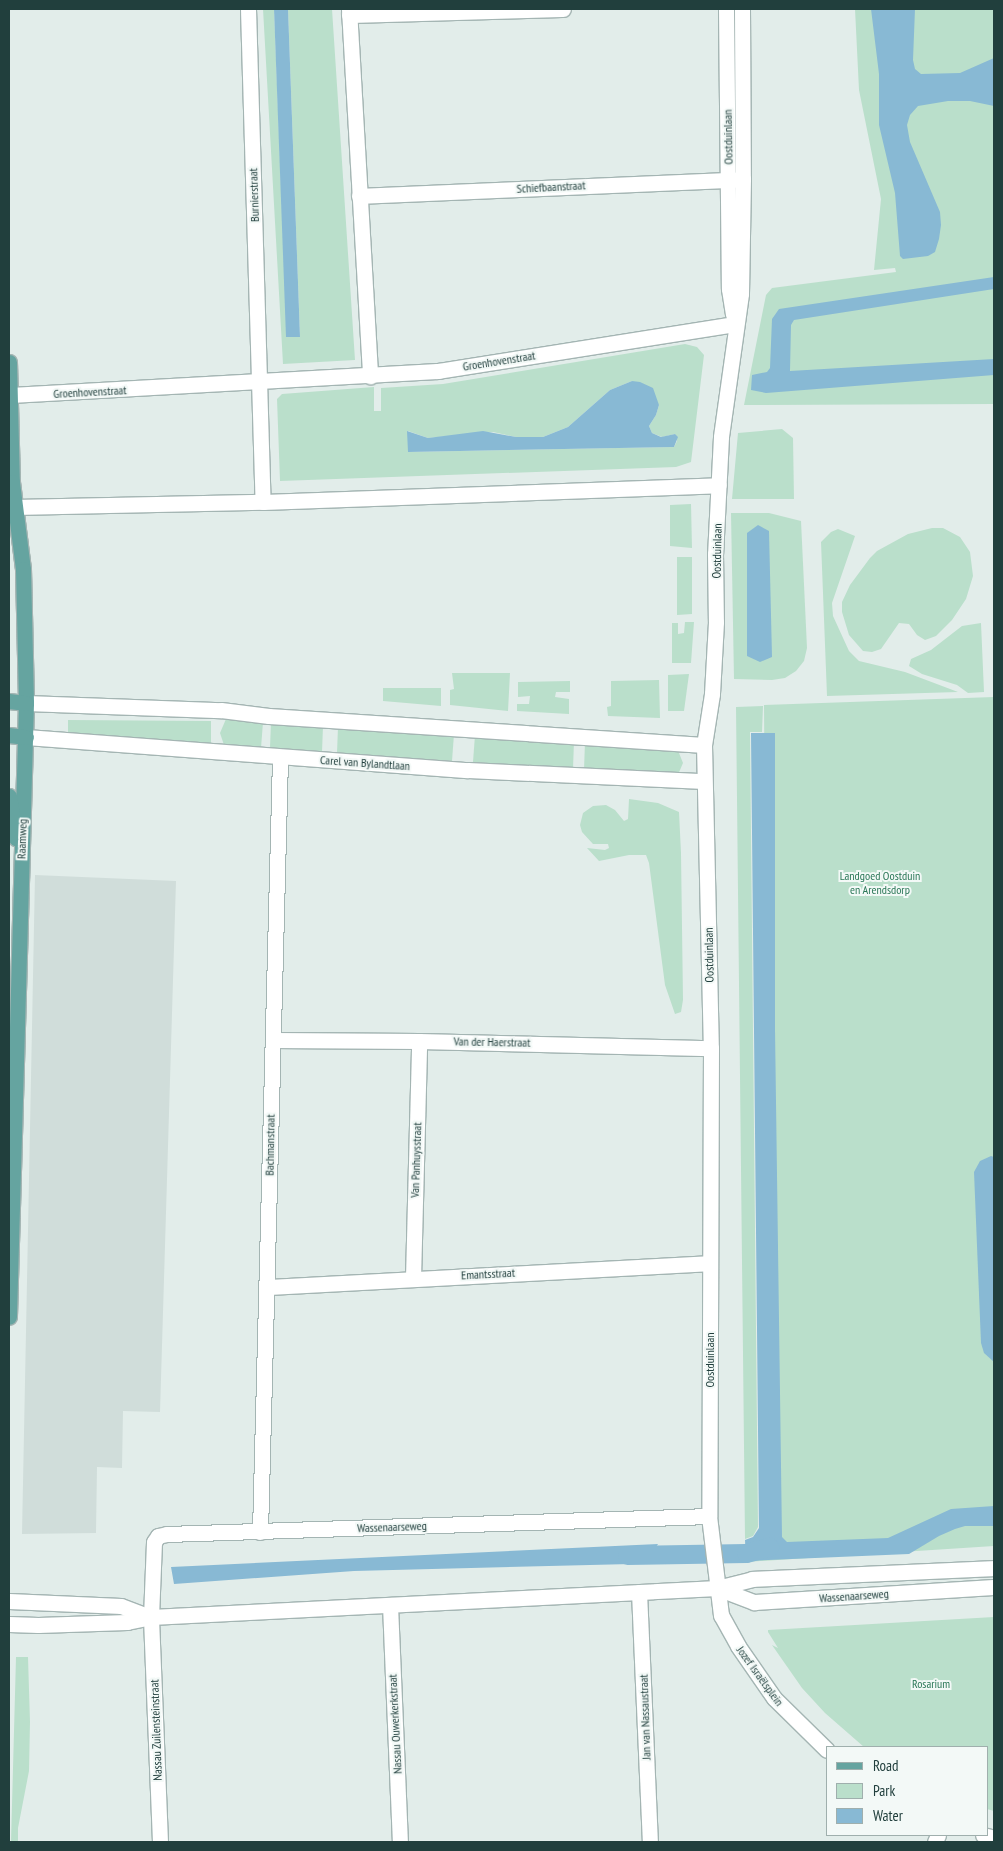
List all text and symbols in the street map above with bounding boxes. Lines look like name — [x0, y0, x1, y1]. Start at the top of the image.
street label: Oostduinlaan — [720, 109, 736, 165]
street label: Burnierstraat — [246, 168, 262, 222]
street label: Schiefbaanstraat — [516, 178, 586, 196]
street label: Groenhovenstraat — [462, 348, 536, 374]
street label: Groenhovenstraat — [53, 383, 127, 401]
street label: Oostduinlaan — [709, 523, 725, 579]
street label: Carel van Bylandtlaan — [320, 753, 410, 773]
street label: Raamweg — [14, 819, 30, 859]
park label: Landgoed Oostduin en Arendsdorp — [840, 869, 920, 897]
street label: Oostduinlaan — [701, 927, 717, 983]
street label: Van der Haerstraat — [454, 1034, 530, 1050]
street label: Bachmanstraat — [262, 1114, 278, 1176]
street label: Van Panhuysstraat — [407, 1122, 425, 1198]
street label: Emantsstraat — [461, 1265, 515, 1283]
street label: Oostduinlaan — [703, 1332, 717, 1388]
street label: Wassenaarseweg — [357, 1519, 427, 1535]
street label: Wassenaarseweg — [819, 1586, 889, 1606]
street label: Jozef Israëlsplein — [734, 1643, 786, 1709]
street label: Nassau Ouwerkerkstraat — [385, 1674, 405, 1774]
street label: Jan van Nassaustraat — [636, 1674, 654, 1760]
park label: Rosarium — [912, 1677, 950, 1691]
street label: Nassau Zuilensteinstraat — [147, 1679, 165, 1781]
legend — [826, 1746, 988, 1836]
text: Road — [873, 1756, 899, 1775]
text: Park — [873, 1781, 895, 1800]
text: Water — [873, 1806, 903, 1825]

